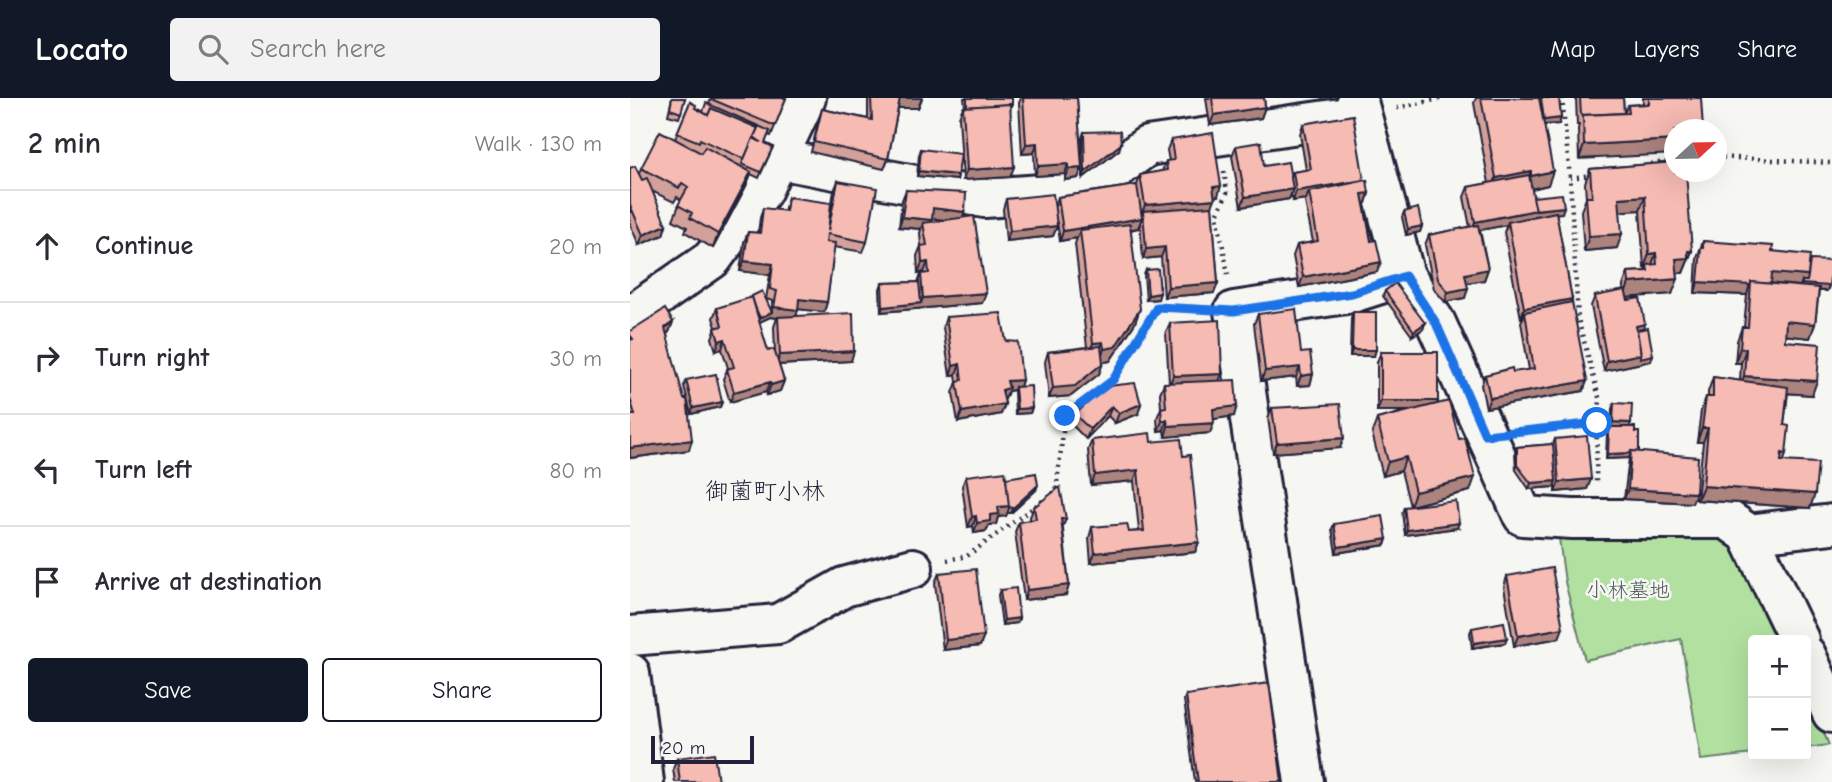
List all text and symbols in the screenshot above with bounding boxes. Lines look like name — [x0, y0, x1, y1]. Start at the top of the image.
search box — [170, 18, 660, 81]
text: Locato — [35, 30, 128, 68]
icon: search — [194, 30, 232, 68]
text: Search here — [250, 34, 386, 64]
text: Map — [1550, 35, 1596, 63]
text: Layers — [1634, 35, 1699, 63]
text: Share — [1737, 35, 1797, 63]
north arrow — [1664, 119, 1727, 182]
text: 2 min — [28, 126, 101, 161]
text: Walk · 130 m — [475, 130, 602, 157]
icon: ahead — [28, 227, 66, 265]
text: Continue — [95, 231, 193, 261]
text: 20 m — [549, 233, 602, 260]
icon: right — [28, 339, 66, 377]
text: Turn right — [95, 343, 209, 373]
text: 30 m — [550, 345, 602, 372]
route end — [1049, 400, 1080, 431]
route start — [1581, 407, 1612, 438]
icon: left — [28, 451, 66, 489]
text: Turn left — [95, 455, 192, 485]
text: 80 m — [549, 457, 602, 484]
district label: 御薗町小林 — [705, 477, 825, 505]
icon: arrive — [28, 563, 66, 601]
text: Arrive at destination — [95, 567, 322, 597]
park label: 小林墓地 — [1586, 578, 1670, 602]
map controls — [1748, 635, 1811, 761]
button: + — [1748, 635, 1811, 698]
button: Save — [28, 658, 308, 722]
button: Share — [322, 658, 602, 722]
button: − — [1748, 698, 1811, 761]
scale bar — [651, 733, 754, 765]
text: 20 m — [662, 737, 706, 759]

